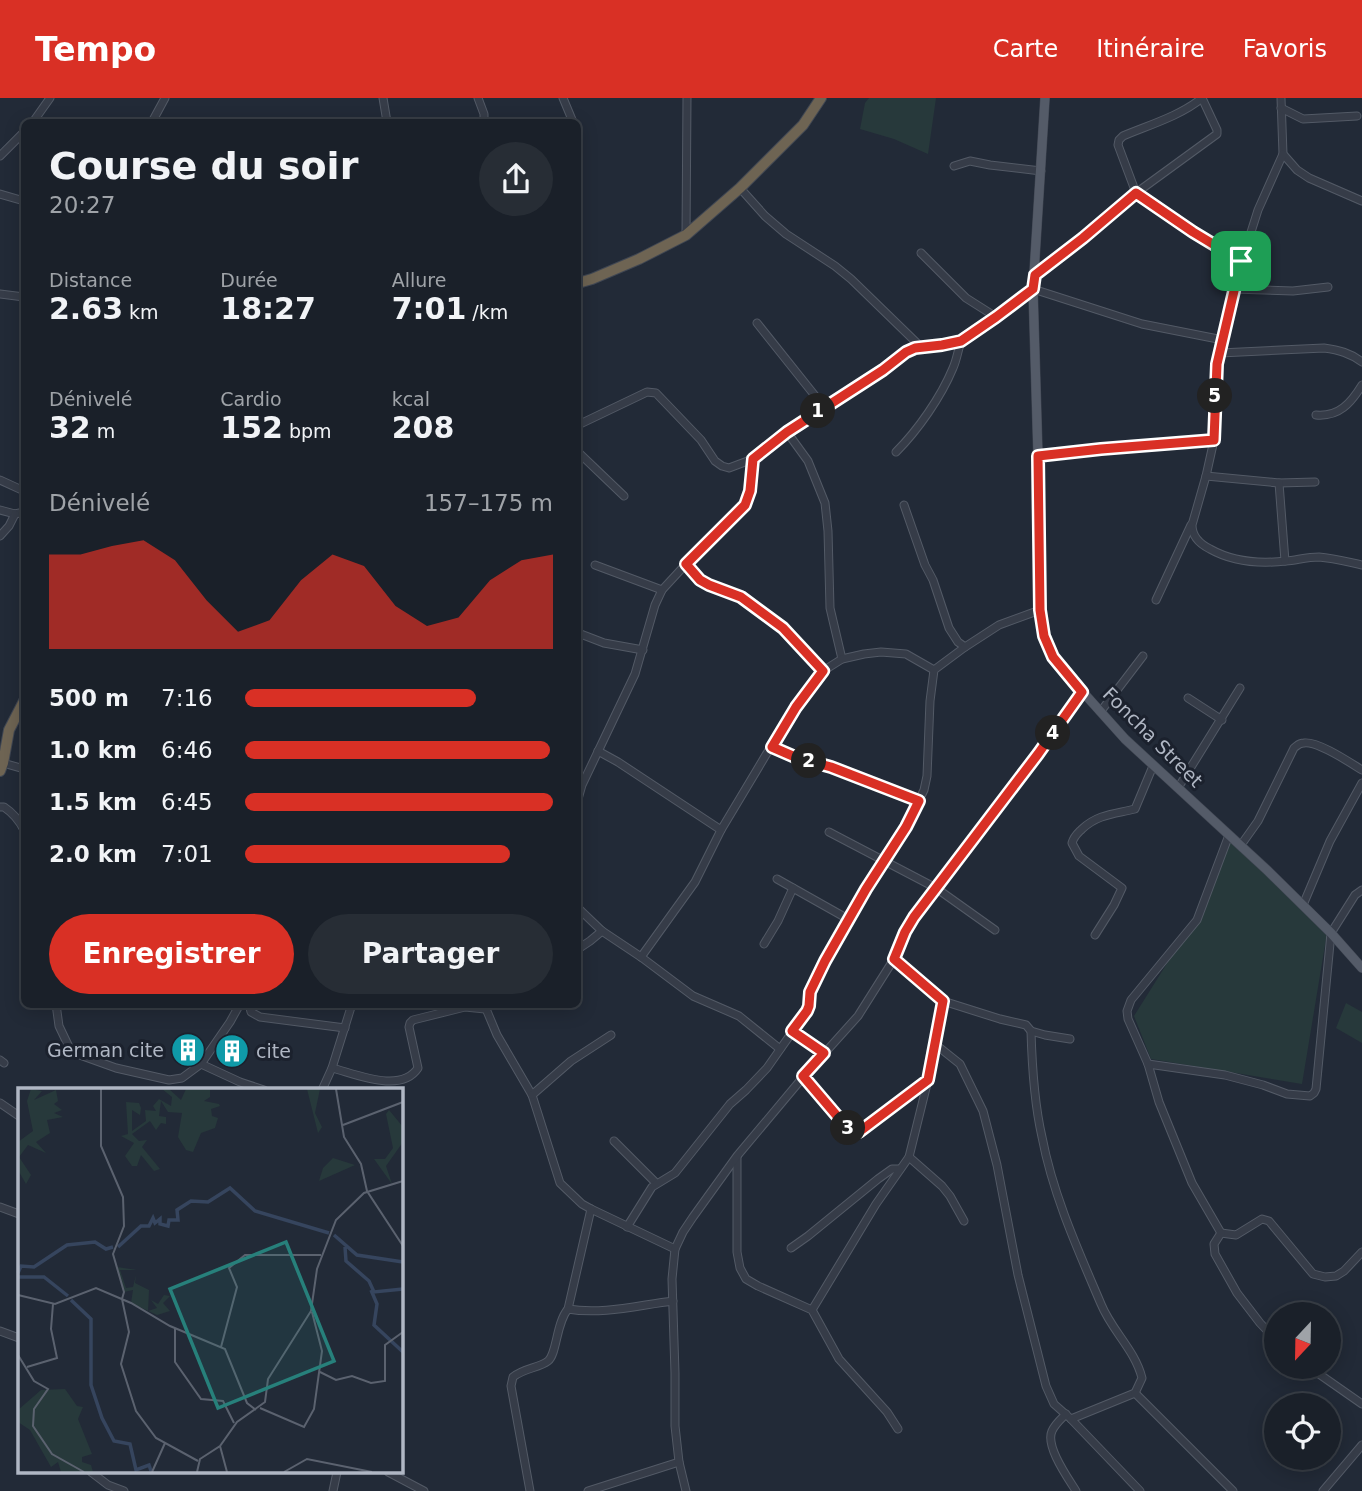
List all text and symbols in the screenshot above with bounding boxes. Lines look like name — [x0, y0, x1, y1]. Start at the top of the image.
text: Tempo — [35, 30, 156, 69]
text: Carte — [993, 35, 1058, 63]
text: Itinéraire — [1096, 35, 1205, 63]
text: Favoris — [1243, 35, 1327, 63]
button: share — [479, 142, 553, 216]
text: Course du soir — [49, 144, 358, 188]
text: 20:27 — [49, 192, 115, 218]
pin — [1211, 231, 1271, 291]
icon: arrive — [1222, 242, 1260, 280]
text: Distance — [49, 269, 132, 291]
text: Durée — [220, 269, 278, 291]
text: Allure — [392, 269, 446, 291]
text: 2.63 — [49, 291, 123, 326]
text: 18:27 — [220, 291, 316, 326]
text: 7:01 — [392, 291, 466, 326]
text: km — [123, 301, 159, 323]
text: /km — [466, 301, 508, 323]
pin: 5 — [1198, 378, 1232, 414]
text: 5 — [1208, 384, 1221, 406]
text: Dénivelé — [49, 388, 133, 410]
text: Cardio — [220, 388, 282, 410]
text: kcal — [392, 388, 430, 410]
pin: 1 — [800, 394, 836, 428]
text: 1 — [811, 399, 824, 421]
text: 32 — [49, 410, 91, 445]
text: 152 — [220, 410, 283, 445]
text: 208 — [392, 410, 454, 445]
text: m — [91, 420, 115, 442]
text: bpm — [283, 420, 332, 442]
text: Dénivelé — [49, 490, 150, 516]
text: 157–175 m — [424, 490, 553, 516]
street label: Foncha Street — [1099, 683, 1207, 791]
text: 500 m — [49, 685, 129, 711]
text: 7:16 — [161, 685, 213, 711]
pin: 4 — [1036, 716, 1070, 750]
text: 4 — [1046, 721, 1059, 743]
text: 1.0 km — [49, 737, 137, 763]
text: 6:46 — [161, 737, 213, 763]
pin: 2 — [792, 744, 826, 778]
text: 2 — [802, 749, 815, 771]
text: 1.5 km — [49, 789, 137, 815]
text: 6:45 — [161, 789, 213, 815]
text: 2.0 km — [49, 841, 137, 867]
text: 7:01 — [161, 841, 213, 867]
button: Enregistrer — [49, 914, 294, 994]
button: Partager — [308, 914, 553, 994]
building icon: German cite — [169, 1031, 207, 1069]
building icon: cite — [213, 1032, 251, 1070]
place label: German cite — [47, 1039, 164, 1061]
place label: cite — [256, 1040, 291, 1062]
inset map — [18, 1088, 402, 1474]
pin: 3 — [830, 1110, 866, 1146]
text: 3 — [841, 1116, 854, 1138]
north arrow — [1264, 1302, 1340, 1379]
map controls — [1264, 1302, 1341, 1470]
button: locate — [1264, 1393, 1341, 1470]

